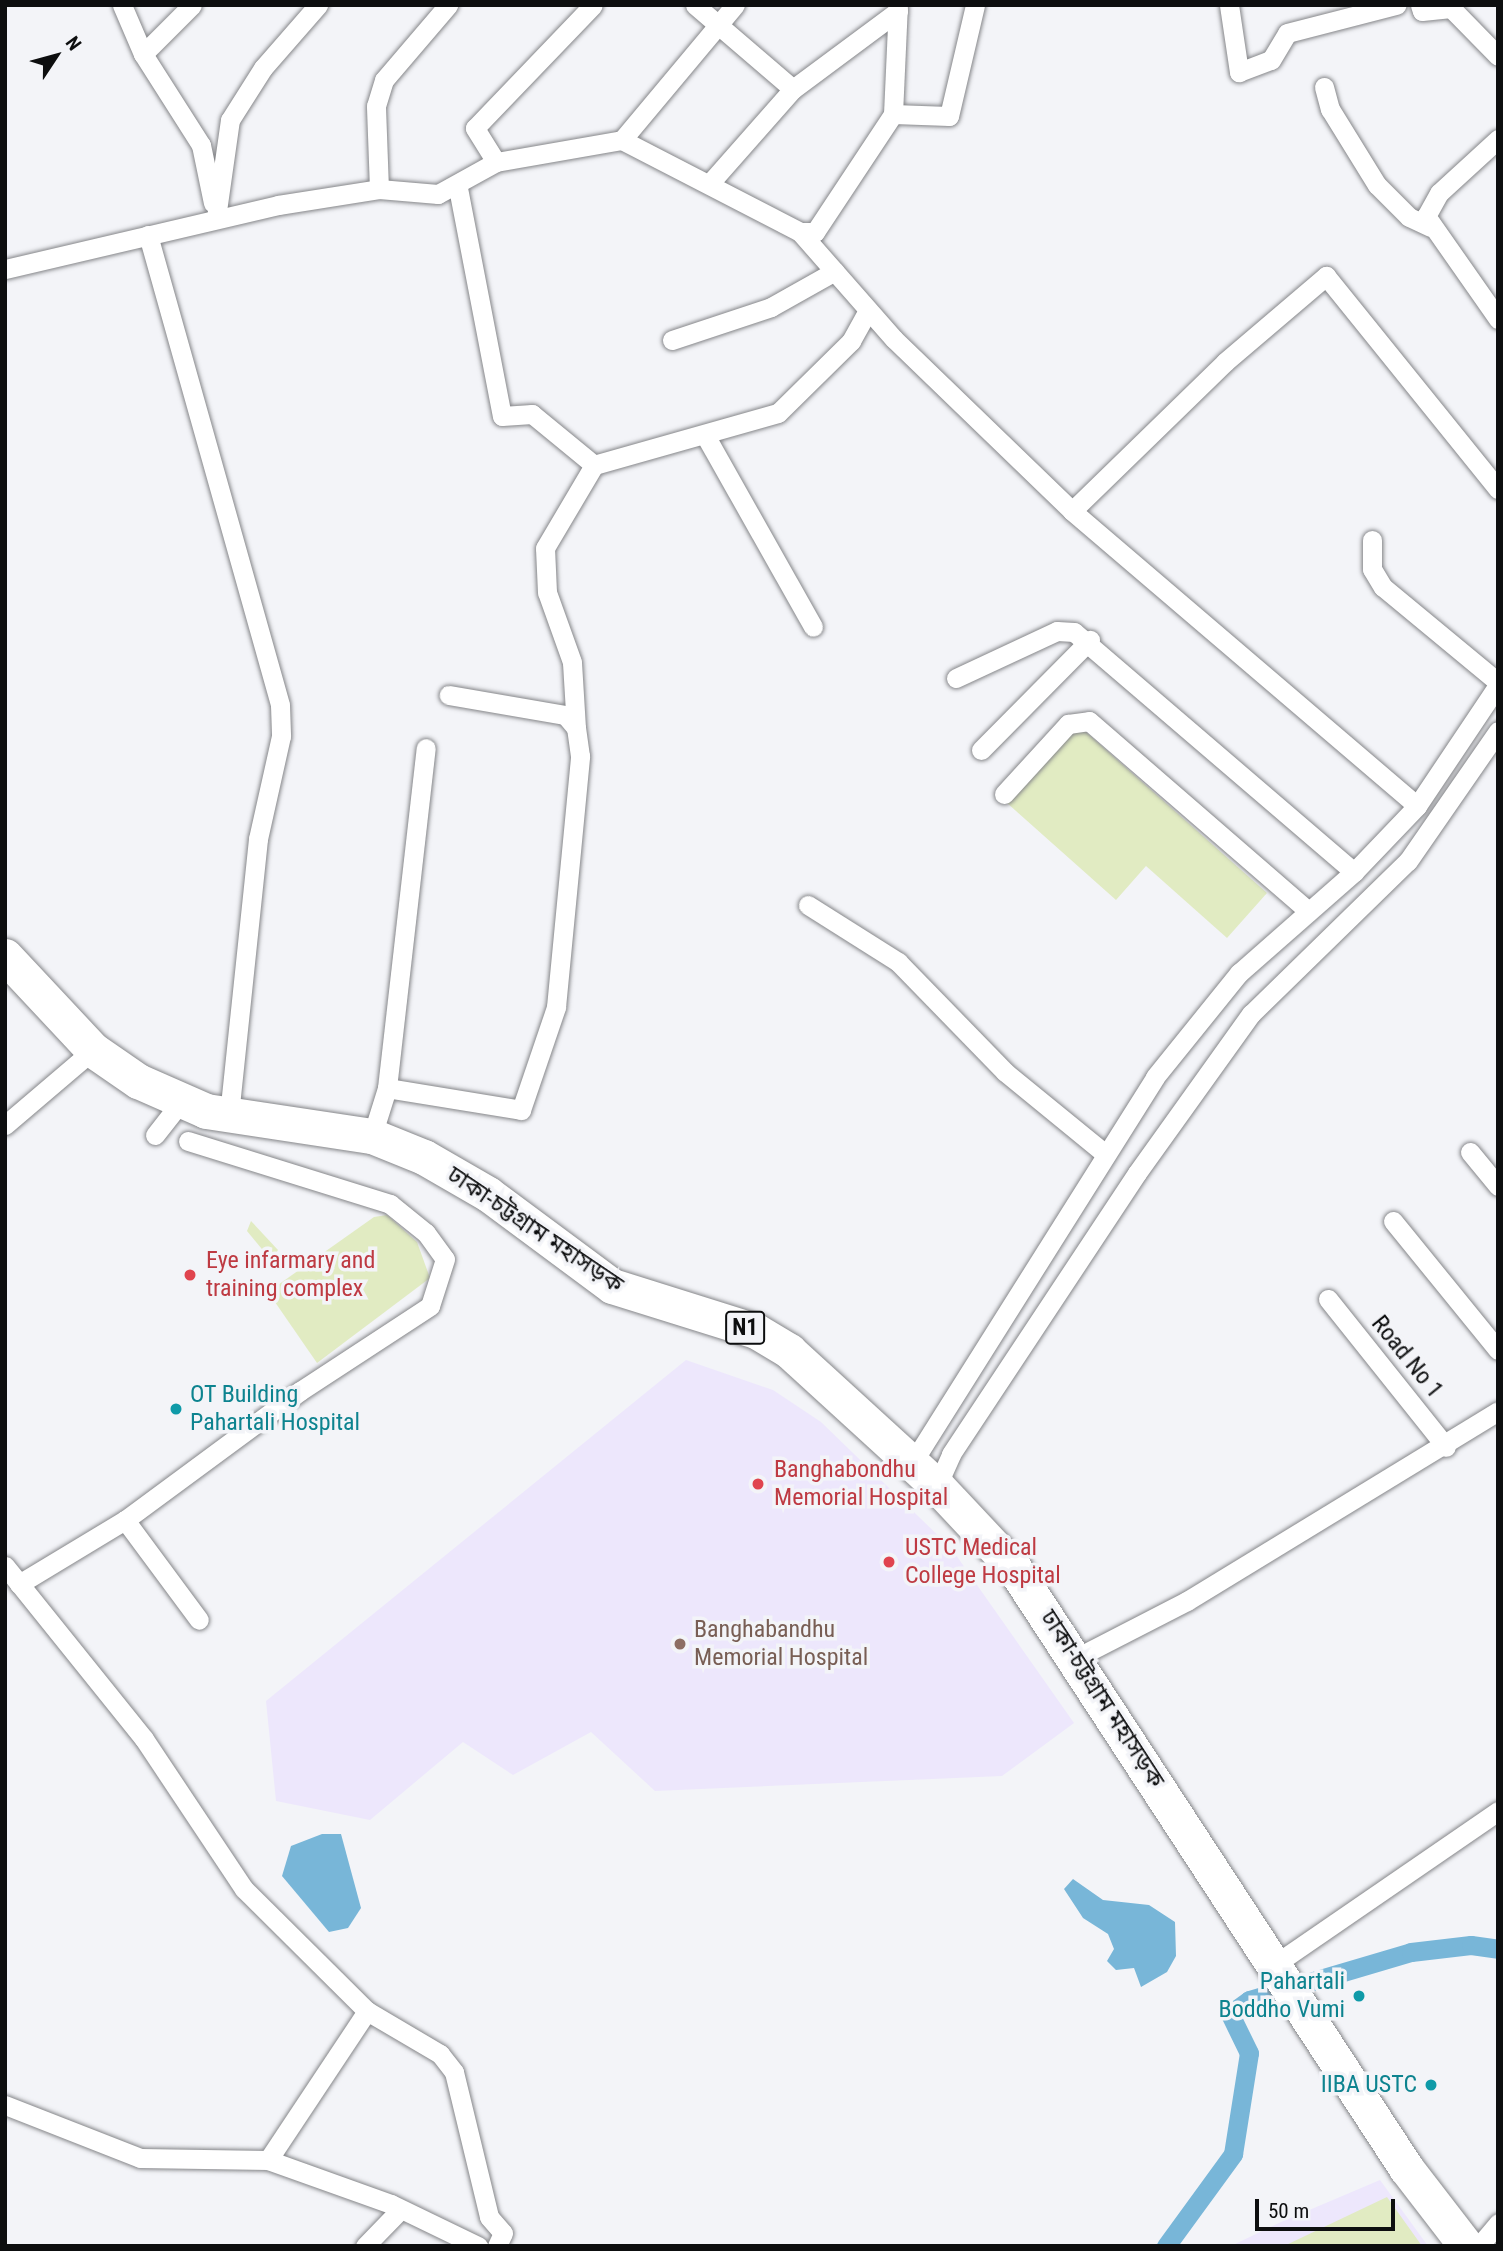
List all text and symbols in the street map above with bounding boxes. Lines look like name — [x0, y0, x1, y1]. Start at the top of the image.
north arrow — [21, 21, 91, 91]
text: N — [61, 32, 86, 55]
street label: ঢাকা-চট্টগ্রাম মহাসড়ক — [441, 1160, 629, 1300]
place label: Eye infarmary and training complex — [206, 1247, 375, 1303]
marker: Eye infarmary and training complex — [180, 1265, 200, 1285]
road number: N1 — [724, 1308, 766, 1348]
street label: Road No 1 — [1365, 1310, 1449, 1404]
place label: OT Building Pahartali Hospital — [190, 1381, 360, 1437]
marker: OT Building Pahartali Hospital — [168, 1401, 184, 1417]
place label: Banghabondhu Memorial Hospital — [774, 1456, 948, 1512]
marker: Banghabondhu Memorial Hospital — [748, 1474, 768, 1494]
place label: USTC Medical College Hospital — [905, 1534, 1061, 1590]
marker: USTC Medical College Hospital — [879, 1552, 899, 1572]
street label: ঢাকা-চট্টগ্রাম মহাসড়ক — [1034, 1605, 1170, 1793]
place label: Banghabandhu Memorial Hospital — [694, 1616, 868, 1672]
marker: Banghabandhu Memorial Hospital — [672, 1636, 688, 1652]
place label: Pahartali Boddho Vumi — [1219, 1968, 1345, 2024]
marker: Pahartali Boddho Vumi — [1351, 1988, 1367, 2004]
place label: IIBA USTC — [1321, 2071, 1417, 2099]
marker: IIBA USTC — [1423, 2077, 1439, 2093]
scale bar — [1258, 2184, 1398, 2228]
text: 50 m — [1268, 2199, 1309, 2223]

